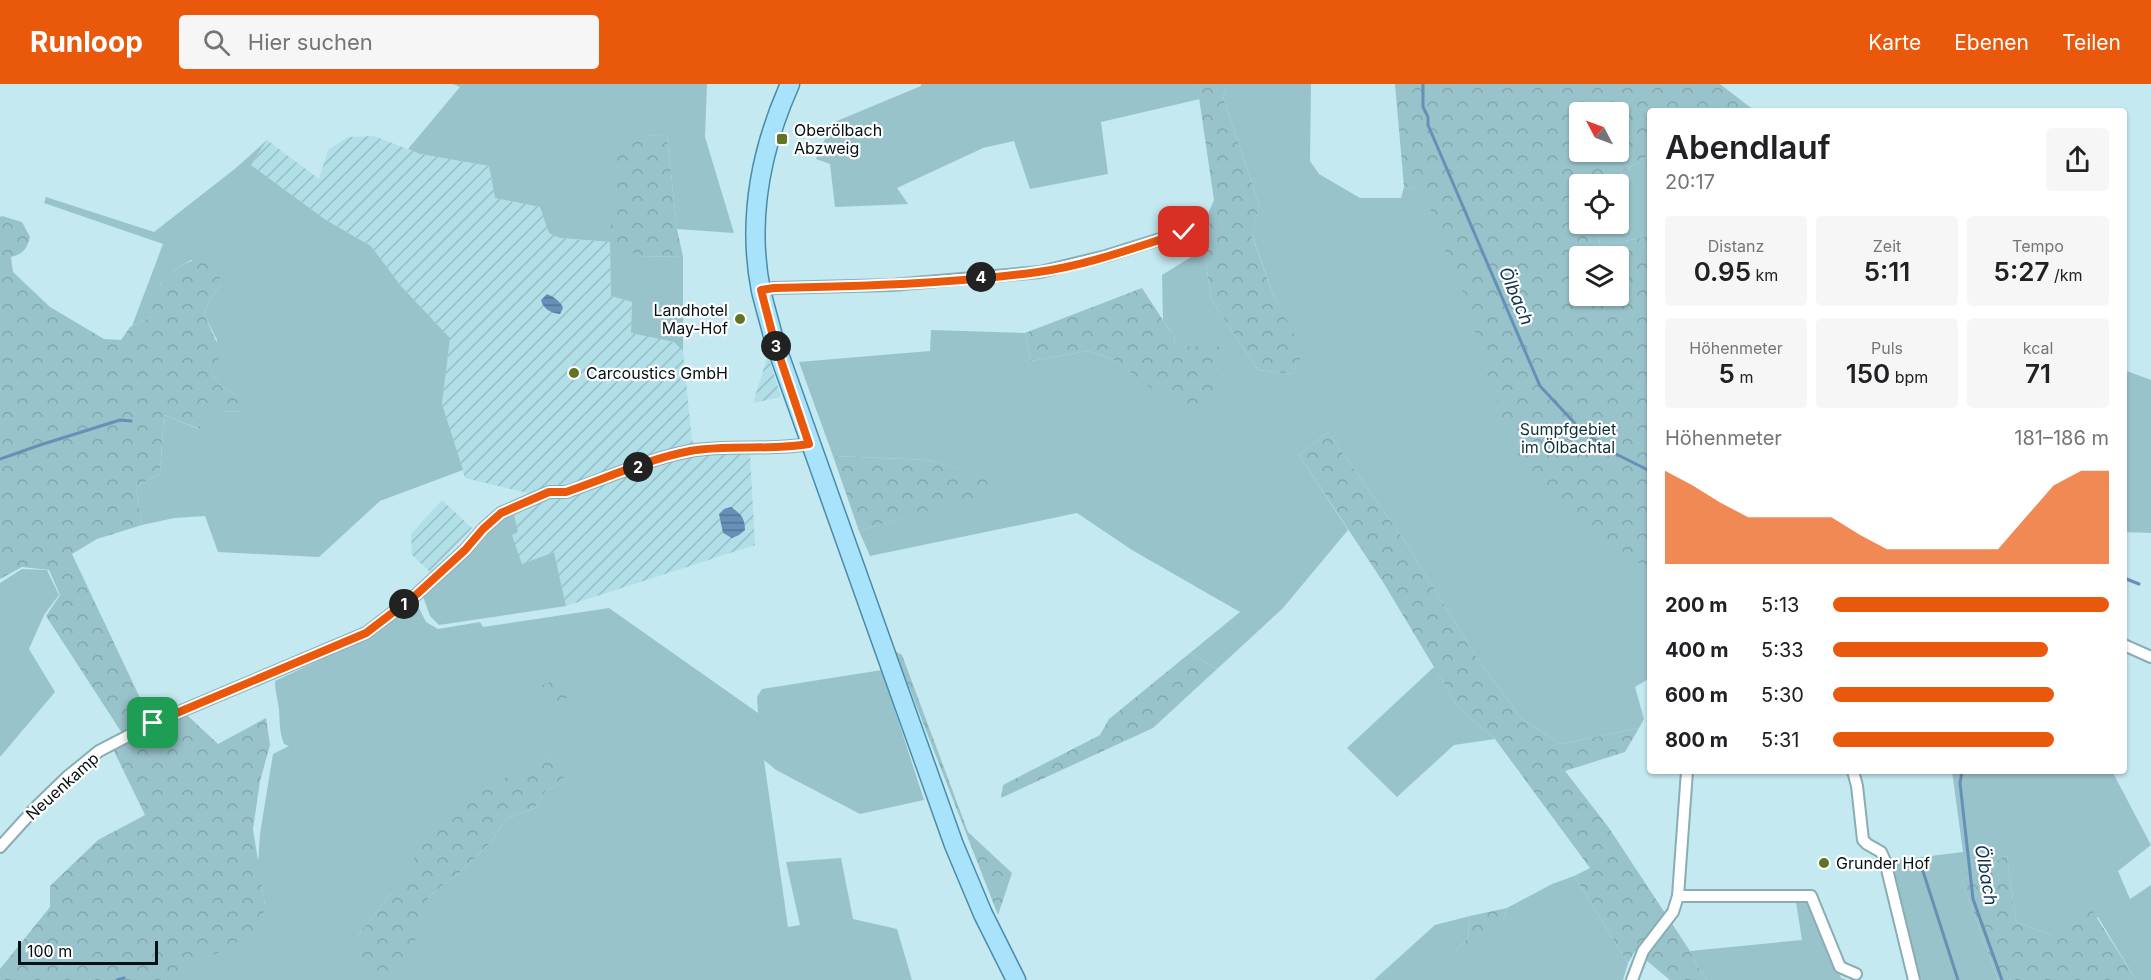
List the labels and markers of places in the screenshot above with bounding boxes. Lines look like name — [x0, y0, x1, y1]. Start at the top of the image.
place label: Oberölbach Abzweig — [794, 120, 882, 158]
marker: Oberölbach Abzweig — [775, 132, 789, 146]
pin — [1158, 206, 1209, 257]
pin: 4 — [966, 262, 996, 292]
place label: Landhotel May-Hof — [653, 300, 728, 338]
marker: Landhotel May-Hof — [733, 312, 747, 326]
pin: 3 — [761, 331, 791, 361]
place label: Carcoustics GmbH — [586, 363, 728, 383]
marker: Carcoustics GmbH — [567, 366, 581, 380]
pin: 2 — [623, 452, 653, 482]
pin: 1 — [389, 589, 419, 619]
pin — [127, 697, 178, 748]
place label: Grunder Hof — [1836, 853, 1930, 873]
marker: Grunder Hof — [1817, 856, 1831, 870]

